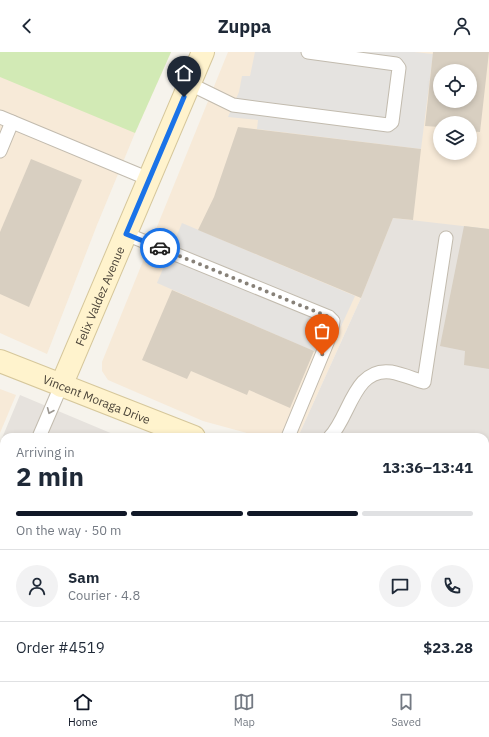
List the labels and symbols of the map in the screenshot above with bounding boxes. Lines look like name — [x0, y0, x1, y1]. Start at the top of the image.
pin — [167, 56, 201, 97]
courier — [140, 228, 180, 268]
street label: Felix Valdez Avenue — [72, 243, 127, 348]
pin — [305, 314, 339, 355]
street label: Vincent Moraga Drive — [41, 371, 153, 427]
one-way arrow — [47, 407, 55, 415]

